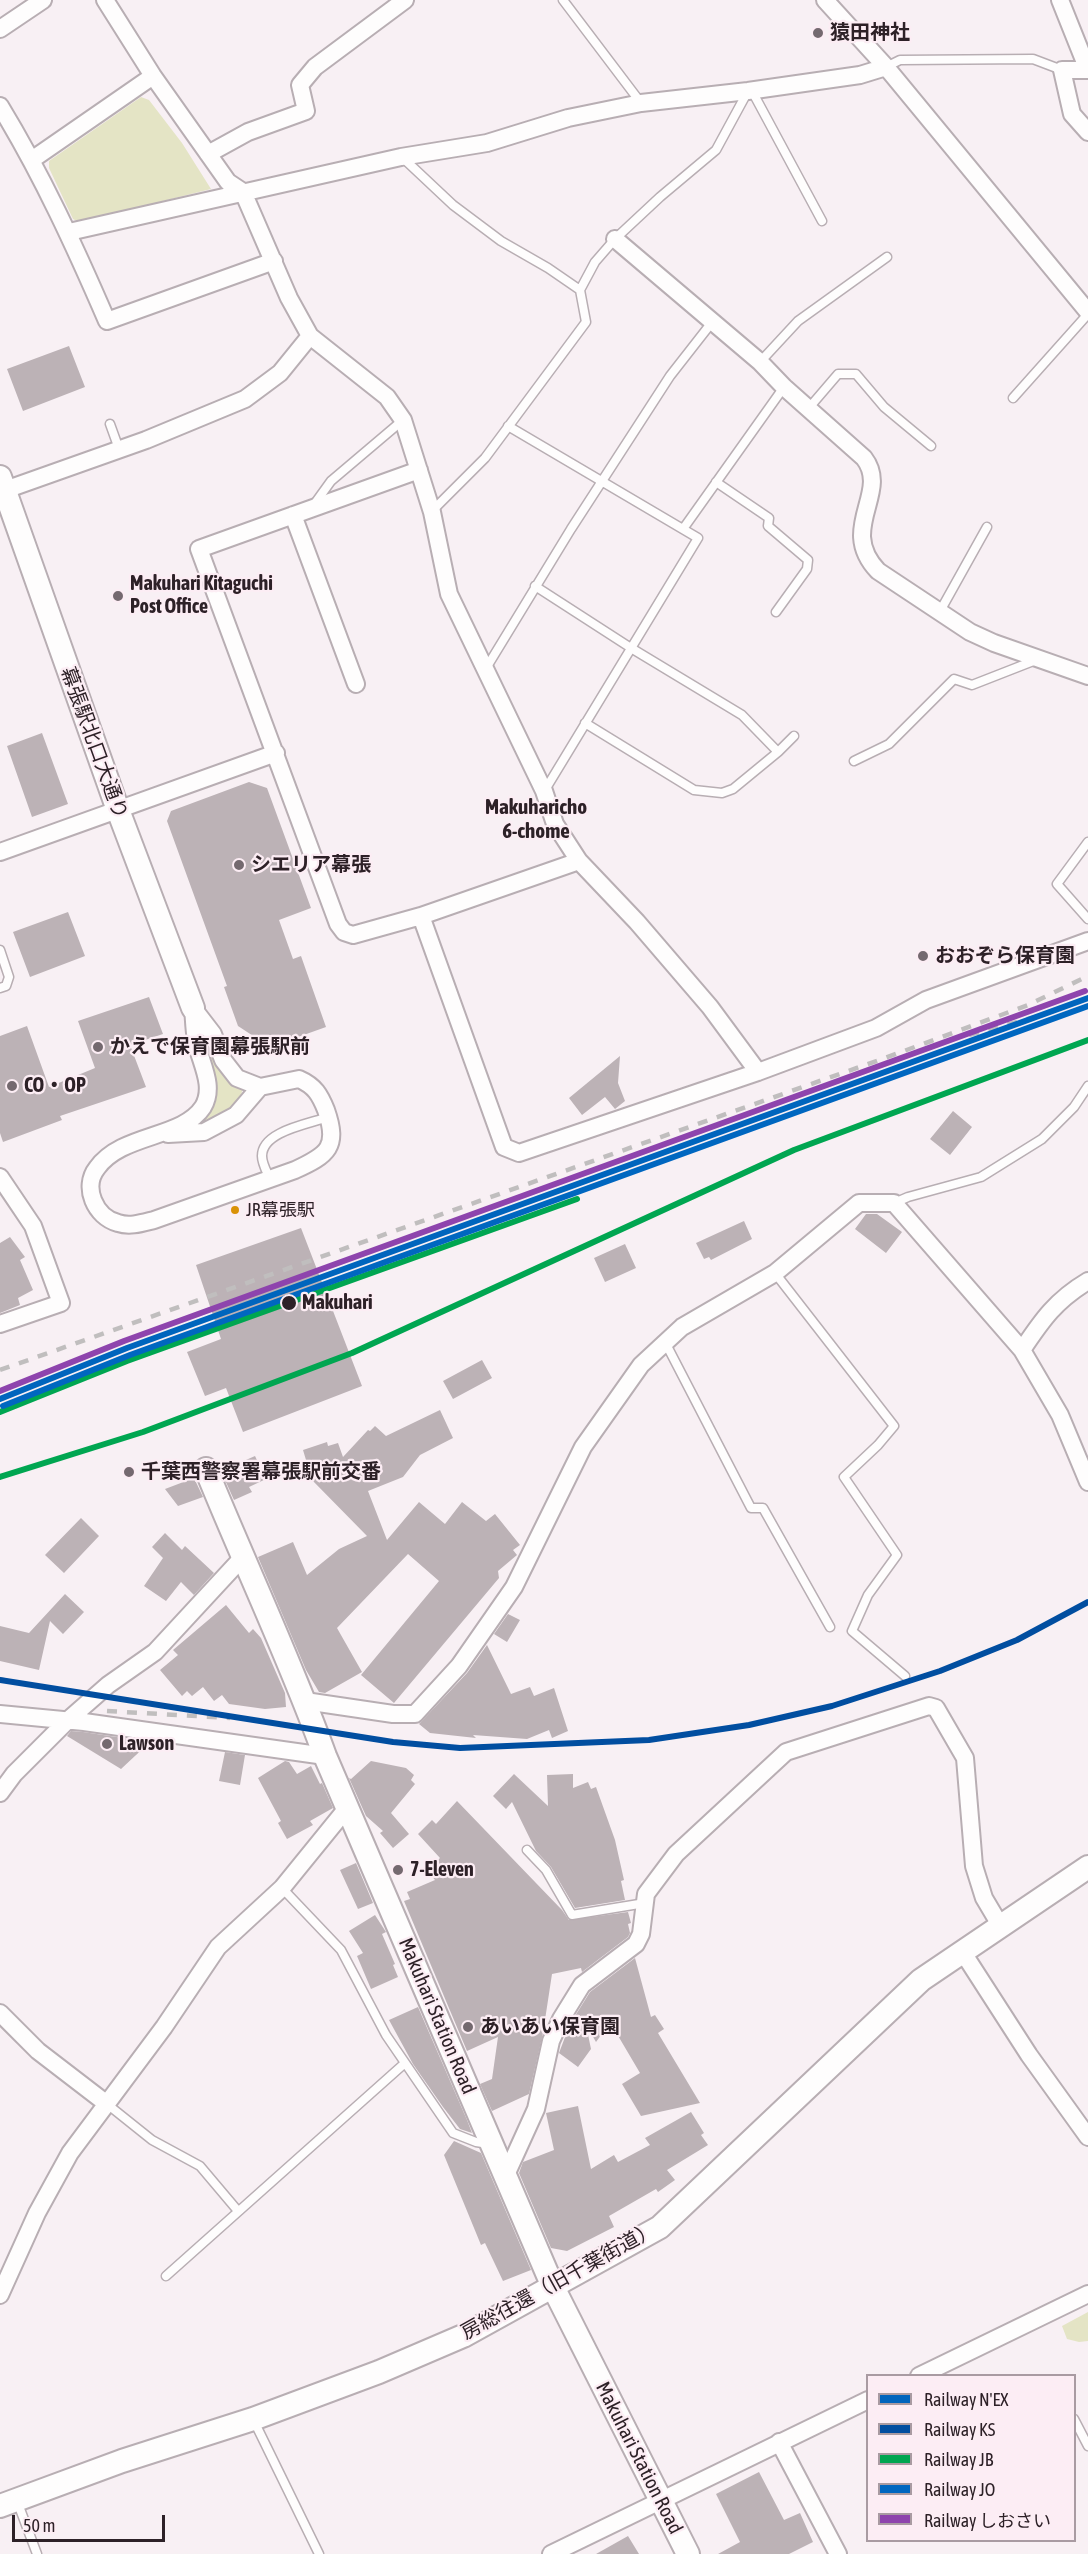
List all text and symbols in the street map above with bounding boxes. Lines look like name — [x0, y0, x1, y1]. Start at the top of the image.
place label: 猿田神社 — [830, 21, 910, 45]
marker: 猿田神社 — [811, 26, 825, 40]
place label: Makuhari Kitaguchi Post Office — [130, 572, 273, 619]
marker: Makuhari Kitaguchi Post Office — [111, 589, 125, 603]
street label: 幕張駅北口大通り — [55, 664, 133, 822]
district label: Makuharicho 6-chome — [485, 794, 587, 844]
place label: シエリア幕張 — [251, 853, 371, 877]
marker: シエリア幕張 — [232, 858, 246, 872]
place label: おおぞら保育園 — [935, 944, 1075, 968]
marker: おおぞら保育園 — [916, 949, 930, 963]
place label: かえで保育園幕張駅前 — [110, 1035, 310, 1059]
marker: かえで保育園幕張駅前 — [91, 1040, 105, 1054]
place label: CO・OP — [24, 1074, 86, 1098]
marker: CO・OP — [5, 1079, 19, 1093]
place label: JR幕張駅 — [246, 1199, 315, 1221]
marker: JR幕張駅 — [229, 1204, 241, 1216]
place label: Makuhari — [302, 1291, 373, 1315]
marker: Makuhari — [280, 1294, 298, 1312]
place label: 千葉西警察署幕張駅前交番 — [141, 1460, 381, 1484]
marker: 千葉西警察署幕張駅前交番 — [122, 1465, 136, 1479]
place label: Lawson — [119, 1732, 174, 1756]
marker: Lawson — [100, 1737, 114, 1751]
place label: 7-Eleven — [410, 1858, 474, 1882]
marker: 7-Eleven — [391, 1863, 405, 1877]
street label: Makuhari Station Road — [393, 1934, 481, 2098]
place label: あいあい保育園 — [480, 2015, 620, 2039]
marker: あいあい保育園 — [461, 2020, 475, 2034]
street label: 房総往還（旧千葉街道） — [457, 2217, 661, 2345]
legend — [866, 2374, 1076, 2542]
street label: Makuhari Station Road — [590, 2378, 688, 2538]
text: Railway N'EX — [924, 2389, 1008, 2410]
text: Railway KS — [924, 2419, 995, 2440]
text: Railway JB — [924, 2449, 993, 2470]
text: Railway JO — [924, 2479, 995, 2500]
scale bar — [15, 2503, 168, 2541]
text: Railway しおさい — [924, 2510, 1051, 2531]
text: 50 m — [23, 2515, 55, 2536]

